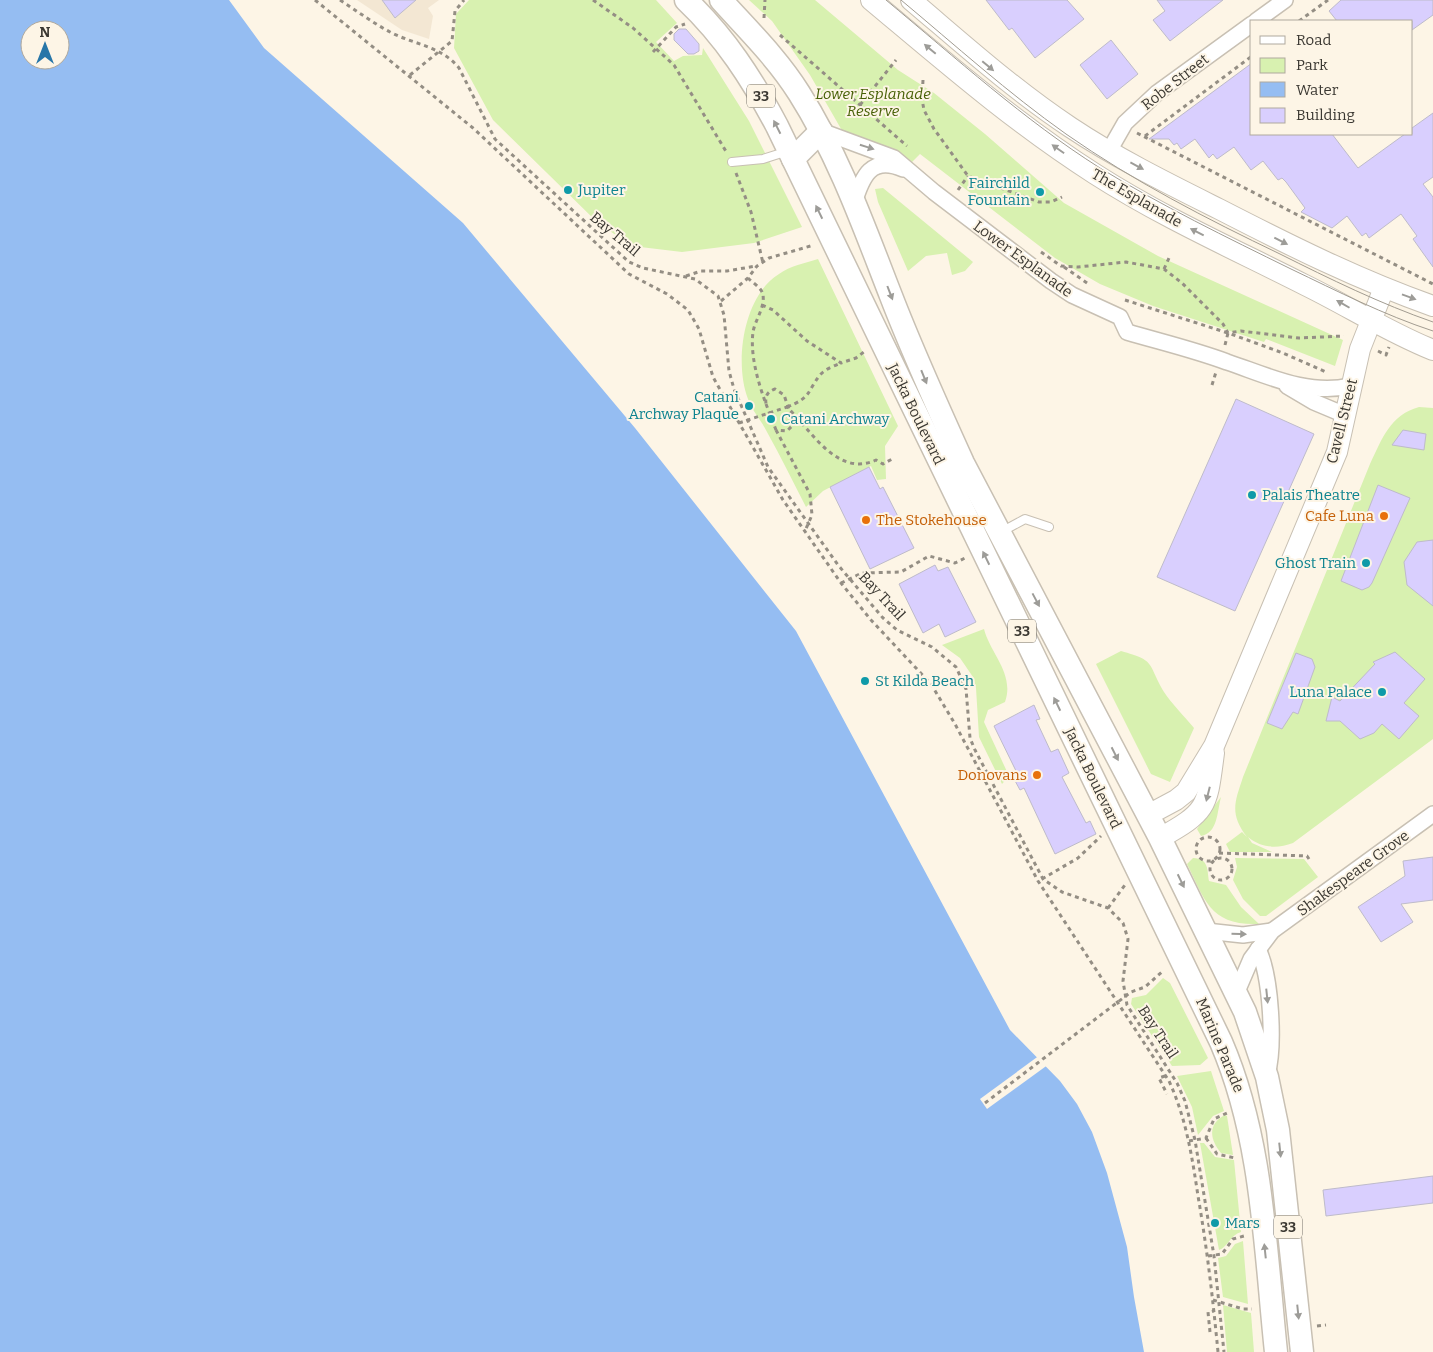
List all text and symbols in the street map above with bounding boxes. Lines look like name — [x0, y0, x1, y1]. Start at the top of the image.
north arrow — [20, 20, 70, 70]
legend — [1250, 20, 1413, 135]
text: N — [40, 24, 51, 41]
text: Road — [1296, 31, 1331, 49]
one-way arrow — [924, 43, 936, 55]
street label: Robe Street — [1138, 50, 1213, 114]
text: Park — [1296, 56, 1328, 74]
one-way arrow — [981, 60, 994, 71]
text: Water — [1296, 81, 1339, 99]
road number: 33 — [747, 84, 775, 108]
park label: Lower Esplanade Reserve — [815, 85, 931, 120]
text: Building — [1296, 106, 1355, 124]
one-way arrow — [773, 120, 781, 134]
one-way arrow — [860, 143, 875, 151]
one-way arrow — [1051, 144, 1064, 154]
one-way arrow — [1130, 162, 1144, 170]
street label: The Esplanade — [1089, 165, 1185, 231]
place label: Fairchild Fountain — [967, 174, 1031, 209]
place label: Jupiter — [577, 181, 626, 199]
marker: Jupiter — [562, 184, 574, 196]
marker: Fairchild Fountain — [1034, 186, 1046, 198]
one-way arrow — [815, 205, 823, 220]
street label: Bay Trail — [586, 208, 644, 260]
street label: Lower Esplanade — [970, 217, 1076, 301]
one-way arrow — [1190, 228, 1204, 236]
one-way arrow — [1274, 237, 1288, 245]
one-way arrow — [886, 286, 894, 301]
one-way arrow — [1401, 294, 1416, 301]
one-way arrow — [1336, 300, 1349, 309]
street label: Jacka Boulevard — [883, 360, 948, 468]
one-way arrow — [921, 370, 929, 384]
street label: Cavell Street — [1323, 376, 1361, 465]
place label: Catani Archway Plaque — [628, 388, 740, 423]
marker: Catani Archway Plaque — [743, 400, 755, 412]
place label: Catani Archway — [781, 410, 889, 428]
marker: Catani Archway — [765, 413, 777, 425]
place label: Palais Theatre — [1262, 486, 1360, 504]
marker: Palais Theatre — [1246, 489, 1258, 501]
place label: Cafe Luna — [1305, 507, 1374, 525]
marker: Cafe Luna — [1378, 510, 1390, 522]
place label: The Stokehouse — [876, 511, 987, 529]
marker: The Stokehouse — [860, 514, 872, 526]
one-way arrow — [982, 551, 990, 565]
place label: Ghost Train — [1275, 554, 1356, 572]
marker: Ghost Train — [1360, 557, 1372, 569]
street label: Bay Trail — [855, 568, 909, 624]
one-way arrow — [1032, 593, 1040, 608]
road number: 33 — [1008, 620, 1036, 642]
place label: St Kilda Beach — [875, 672, 975, 690]
marker: St Kilda Beach — [859, 675, 871, 687]
place label: Luna Palace — [1289, 683, 1372, 701]
marker: Luna Palace — [1376, 686, 1388, 698]
one-way arrow — [1053, 697, 1061, 711]
street label: Jacka Boulevard — [1060, 724, 1125, 832]
one-way arrow — [1111, 747, 1119, 761]
place label: Donovans — [957, 766, 1027, 784]
marker: Donovans — [1031, 769, 1043, 781]
one-way arrow — [1204, 787, 1212, 802]
street label: Shakespeare Grove — [1293, 826, 1413, 920]
one-way arrow — [1177, 874, 1186, 889]
one-way arrow — [1231, 930, 1247, 938]
one-way arrow — [1263, 989, 1271, 1005]
street label: Marine Parade — [1192, 995, 1248, 1095]
street label: Bay Trail — [1134, 1002, 1182, 1062]
one-way arrow — [1276, 1143, 1284, 1159]
place label: Mars — [1225, 1214, 1260, 1232]
road number: 33 — [1274, 1216, 1302, 1238]
marker: Mars — [1209, 1217, 1221, 1229]
one-way arrow — [1261, 1243, 1269, 1259]
one-way arrow — [1294, 1304, 1302, 1320]

